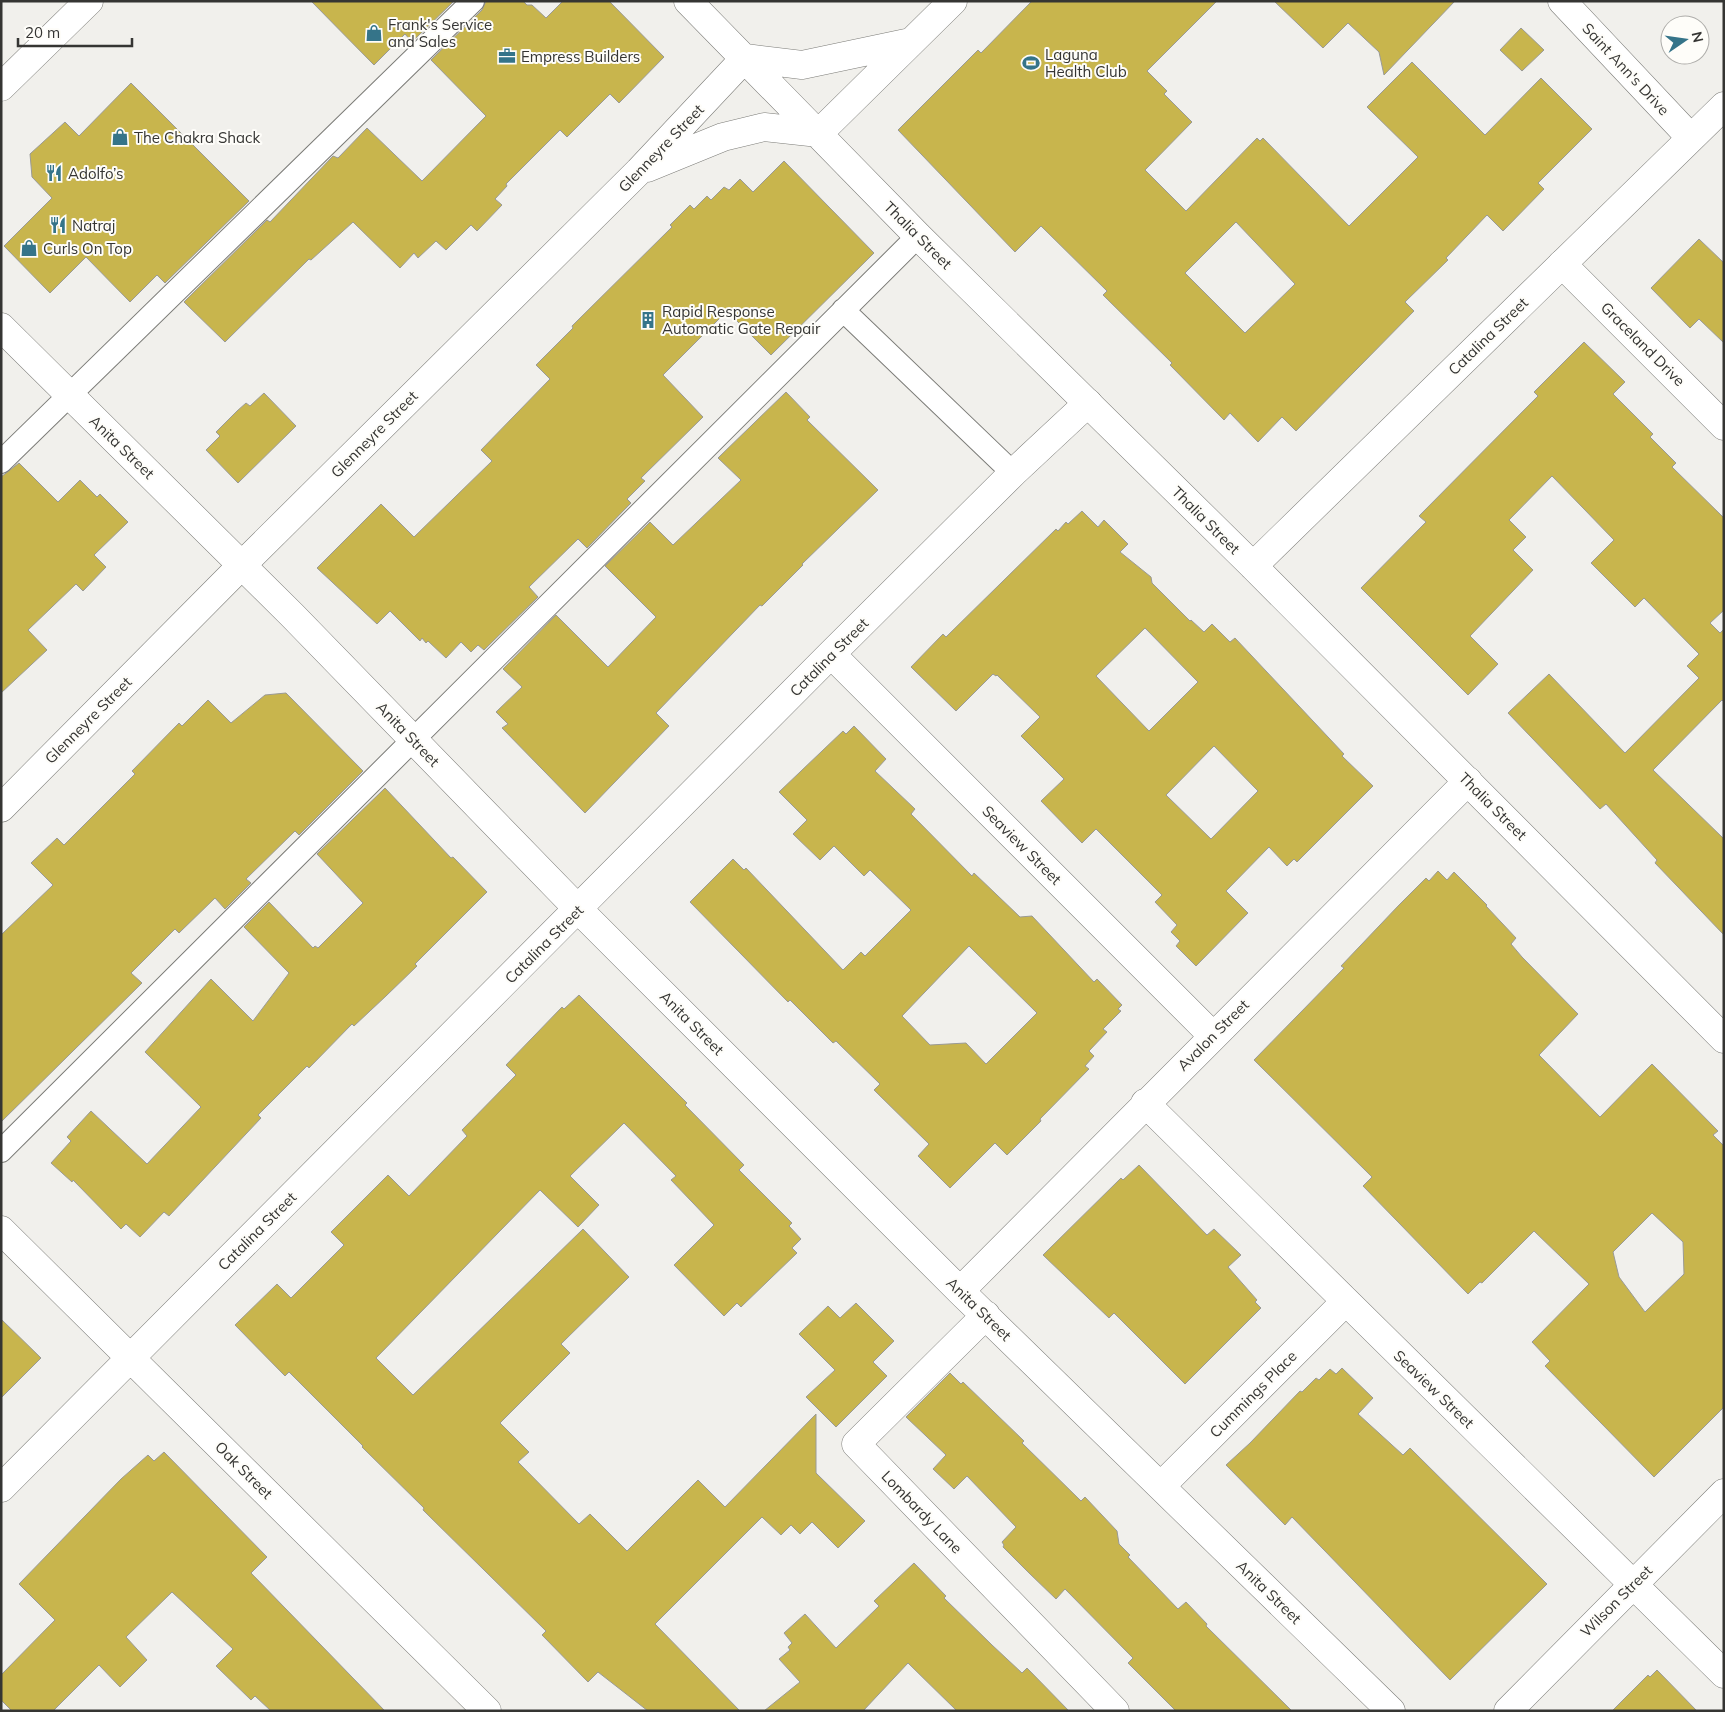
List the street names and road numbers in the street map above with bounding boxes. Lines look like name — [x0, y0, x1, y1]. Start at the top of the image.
street label: Saint Ann's Drive — [1578, 19, 1674, 119]
street label: Glenneyre Street — [614, 100, 708, 196]
street label: Thalia Street — [880, 197, 956, 273]
street label: Catalina Street — [1444, 293, 1532, 379]
street label: Graceland Drive — [1597, 298, 1689, 390]
street label: Glenneyre Street — [327, 387, 421, 481]
street label: Anita Street — [86, 411, 158, 483]
street label: Thalia Street — [1168, 482, 1244, 558]
street label: Catalina Street — [786, 614, 872, 700]
street label: Glenneyre Street — [41, 673, 135, 767]
street label: Anita Street — [372, 698, 444, 770]
street label: Thalia Street — [1455, 768, 1531, 844]
street label: Seaview Street — [978, 801, 1066, 889]
street label: Catalina Street — [501, 901, 587, 987]
street label: Anita Street — [656, 987, 728, 1059]
street label: Avalon Street — [1173, 995, 1253, 1075]
street label: Catalina Street — [214, 1188, 300, 1274]
street label: Anita Street — [943, 1273, 1015, 1345]
street label: Cummings Place — [1205, 1346, 1301, 1442]
street label: Seaview Street — [1390, 1346, 1478, 1432]
street label: Oak Street — [211, 1437, 277, 1503]
street label: Lombardy Lane — [878, 1466, 966, 1558]
street label: Anita Street — [1233, 1556, 1305, 1628]
street label: Wilson Street — [1576, 1561, 1656, 1641]

